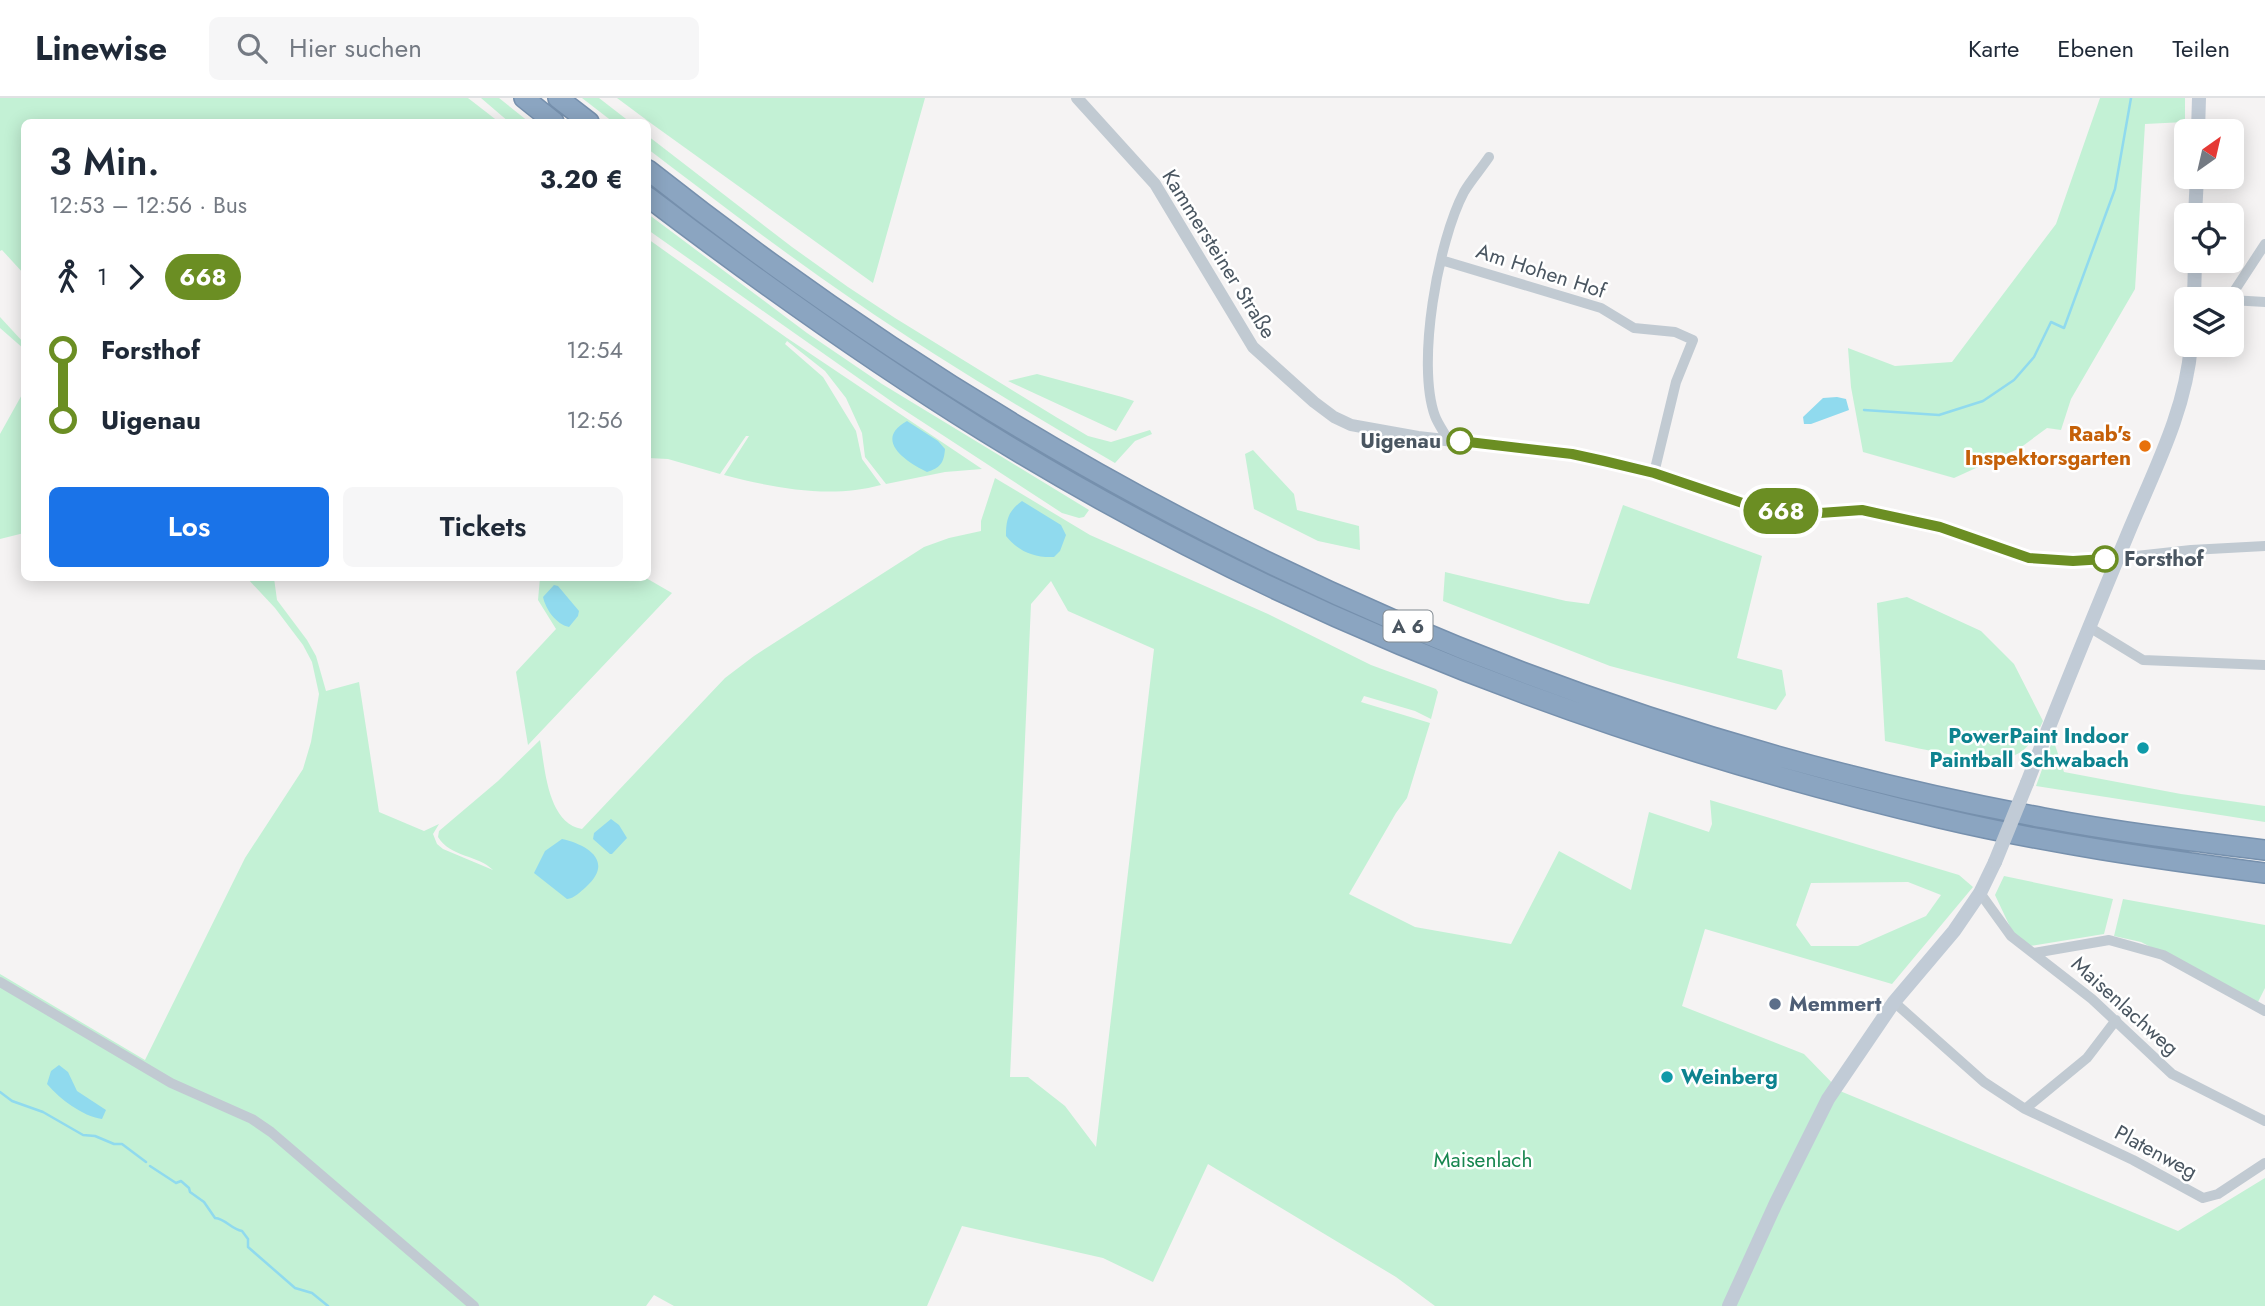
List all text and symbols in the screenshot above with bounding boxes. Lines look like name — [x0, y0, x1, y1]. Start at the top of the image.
search box — [209, 17, 699, 80]
text: Linewise — [35, 25, 167, 72]
icon: search — [233, 29, 271, 67]
text: Hier suchen — [289, 29, 422, 67]
text: Karte — [1968, 31, 2019, 66]
text: Ebenen — [2057, 31, 2134, 66]
text: Teilen — [2172, 31, 2230, 66]
north arrow — [2174, 119, 2244, 189]
map controls — [2174, 119, 2244, 357]
text: 3 Min. — [49, 134, 160, 189]
text: 3.20 € — [540, 160, 623, 198]
street label: Kammersteiner Straße — [1155, 164, 1283, 345]
text: 12:53 – 12:56 · Bus — [49, 188, 247, 222]
button: locate — [2174, 203, 2244, 273]
street label: Am Hohen Hof — [1472, 236, 1611, 306]
icon: walk — [49, 258, 87, 296]
icon: forward — [117, 258, 155, 296]
text: 668 — [179, 259, 227, 294]
text: 1 — [97, 260, 107, 294]
button: layers — [2174, 287, 2244, 357]
text: Forsthof — [101, 331, 200, 369]
text: 12:54 — [566, 333, 623, 367]
text: Uigenau — [101, 401, 201, 439]
text: 12:56 — [566, 403, 623, 437]
place label: Raab's Inspektorsgarten — [1965, 419, 2131, 473]
place label: Uigenau — [1360, 426, 1441, 456]
marker: Uigenau — [1447, 428, 1473, 454]
marker: Raab's Inspektorsgarten — [2137, 438, 2153, 454]
button: Los — [49, 487, 329, 567]
button: Tickets — [343, 487, 623, 567]
line badge: 668 — [1741, 488, 1821, 534]
text: 668 — [1757, 493, 1805, 528]
place label: Forsthof — [2124, 544, 2205, 574]
marker: Forsthof — [2092, 546, 2118, 572]
road number: A 6 — [1384, 610, 1432, 642]
place label: PowerPaint Indoor Paintball Schwabach — [1930, 721, 2129, 775]
marker: PowerPaint Indoor Paintball Schwabach — [2135, 740, 2151, 756]
street label: Maisenlachweg — [2065, 950, 2185, 1062]
place label: Memmert — [1789, 989, 1882, 1019]
marker: Memmert — [1767, 996, 1783, 1012]
place label: Weinberg — [1681, 1062, 1778, 1092]
marker: Weinberg — [1659, 1069, 1675, 1085]
street label: Platenweg — [2109, 1118, 2203, 1186]
park label: Maisenlach — [1434, 1145, 1532, 1175]

